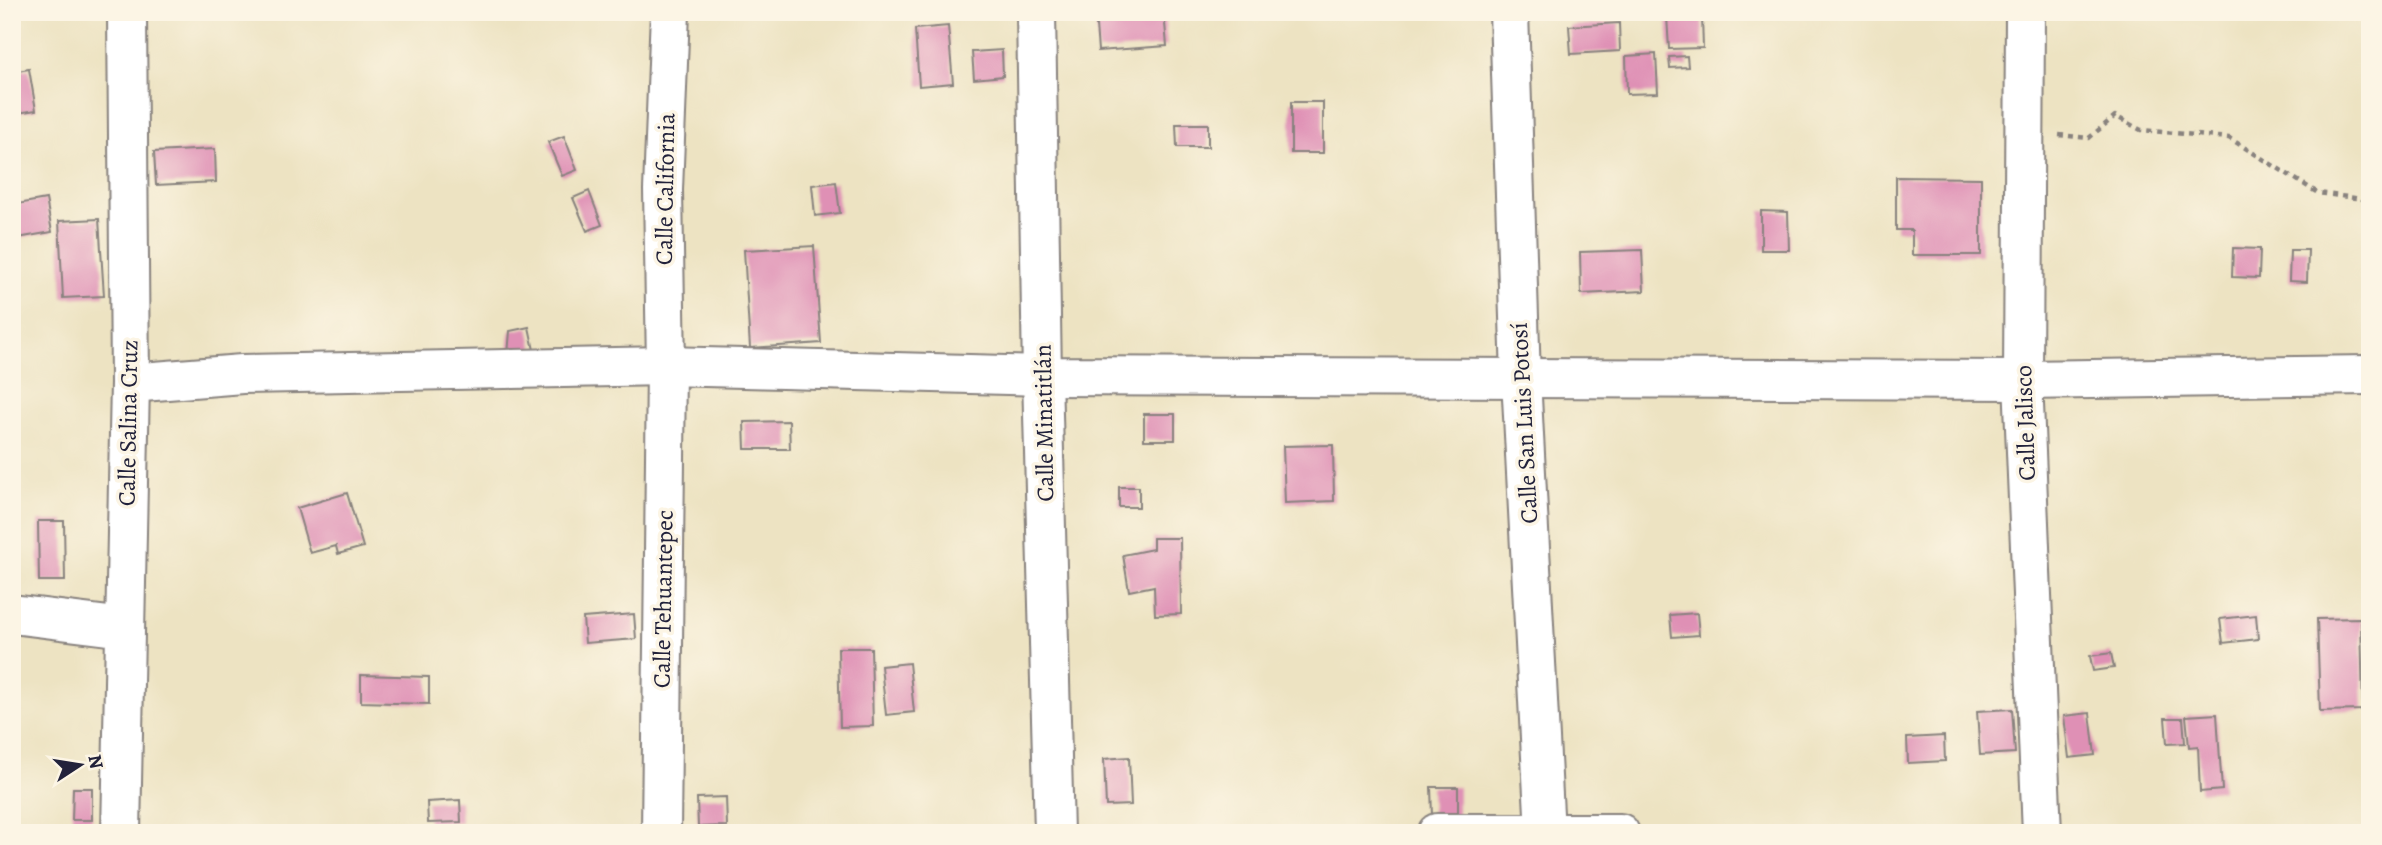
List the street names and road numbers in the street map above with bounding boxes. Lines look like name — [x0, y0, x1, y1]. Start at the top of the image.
street label: Calle California — [648, 112, 682, 265]
street label: Calle San Luis Potosí — [1503, 322, 1545, 524]
street label: Calle Salina Cruz — [111, 340, 145, 506]
street label: Calle Minatitlán — [1027, 344, 1061, 502]
street label: Calle Jalisco — [2007, 365, 2043, 481]
street label: Calle Tehuantepec — [645, 510, 681, 688]

